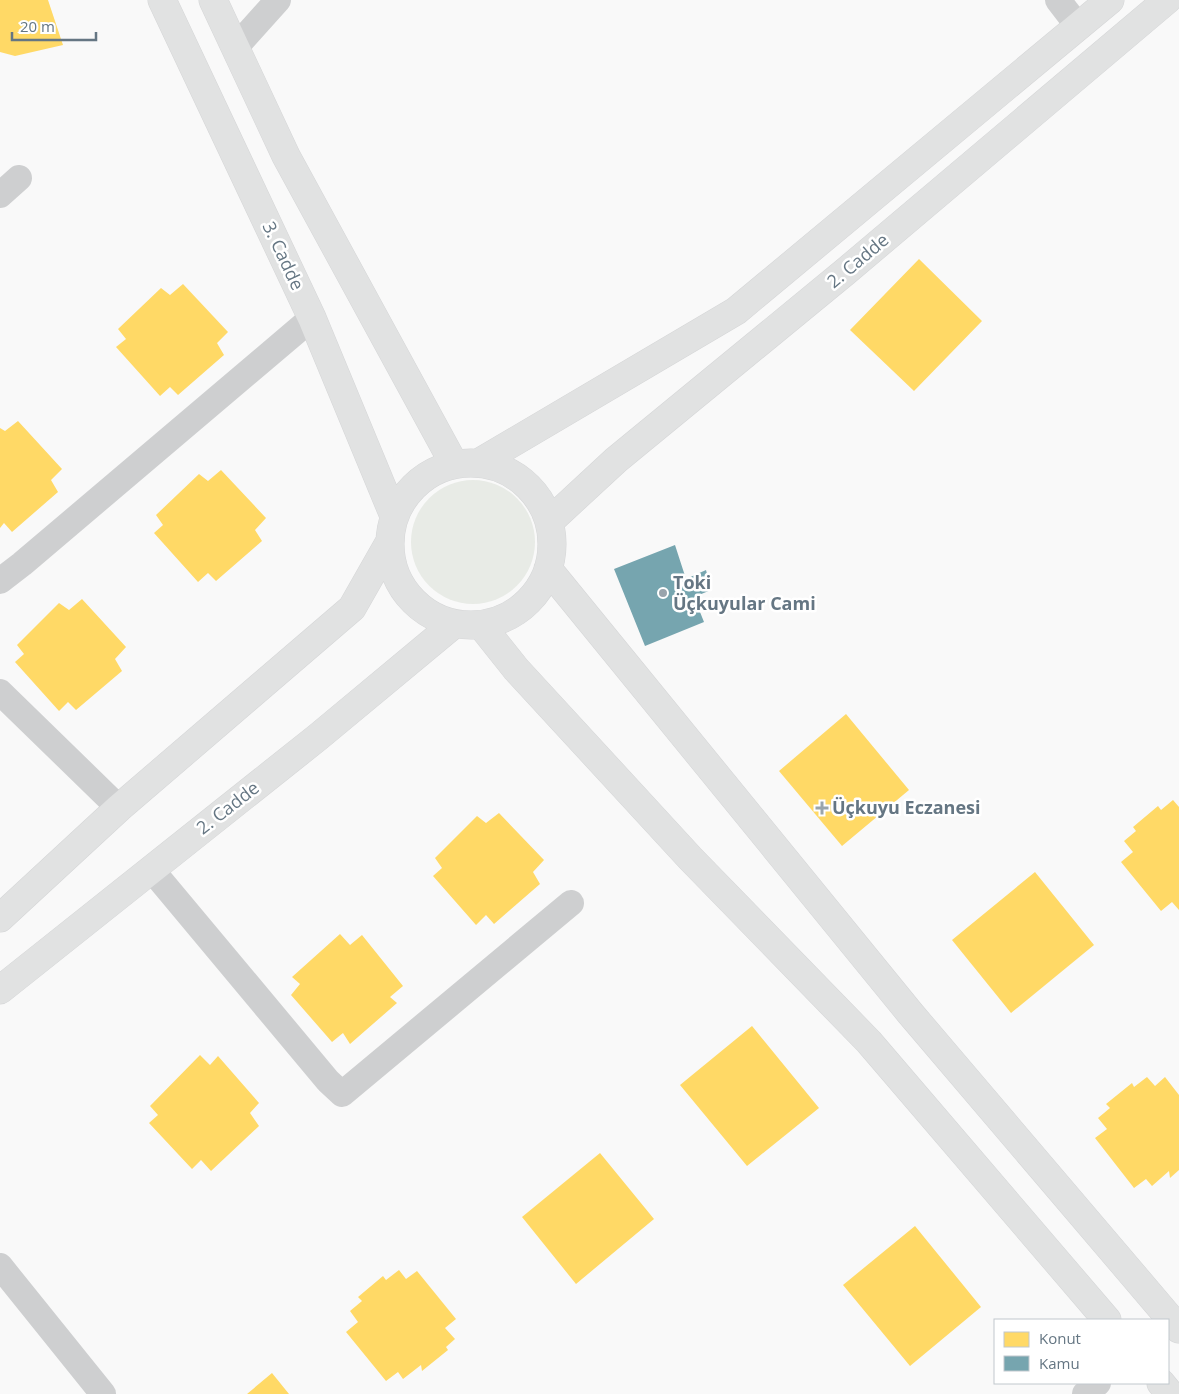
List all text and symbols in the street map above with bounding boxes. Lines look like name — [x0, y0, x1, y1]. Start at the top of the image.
scale bar — [12, 10, 96, 42]
text: 20 m — [20, 16, 55, 36]
street label: 3. Cadde — [258, 217, 310, 294]
street label: 2. Cadde — [822, 228, 893, 293]
place label: Toki Üçkuyular Cami — [673, 570, 816, 615]
marker: Toki Üçkuyular Cami — [657, 587, 669, 599]
street label: 2. Cadde — [191, 775, 264, 839]
place label: Üçkuyu Eczanesi — [832, 795, 981, 819]
marker: Üçkuyu Eczanesi — [816, 802, 828, 814]
legend — [994, 1319, 1169, 1384]
text: Konut — [1039, 1328, 1081, 1348]
text: Kamu — [1039, 1353, 1080, 1373]

